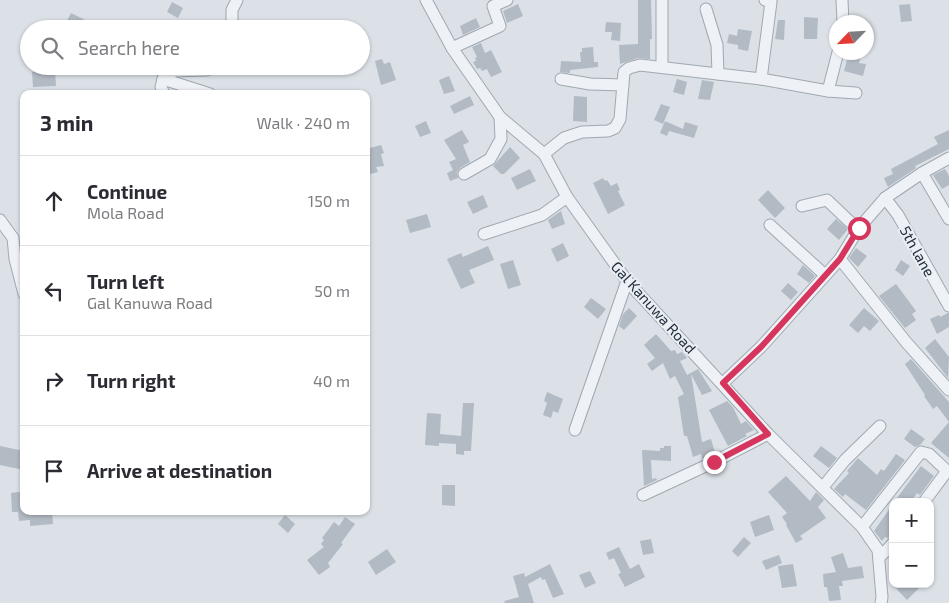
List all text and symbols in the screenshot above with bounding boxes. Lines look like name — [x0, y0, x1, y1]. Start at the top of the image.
north arrow — [829, 15, 874, 60]
search box — [20, 20, 370, 75]
icon: search — [38, 34, 66, 62]
text: Search here — [78, 36, 180, 59]
text: 3 min — [40, 110, 93, 135]
text: Walk · 240 m — [257, 113, 350, 132]
text: Continue — [87, 180, 167, 203]
icon: ahead — [40, 187, 68, 215]
text: 150 m — [308, 191, 350, 210]
text: Mola Road — [87, 203, 164, 222]
route start — [848, 217, 871, 240]
street label: 5th lane — [897, 222, 939, 280]
street label: Gal Kanuwa Road — [608, 257, 700, 357]
text: Turn left — [87, 270, 164, 293]
icon: left — [40, 277, 68, 305]
text: 50 m — [314, 281, 350, 300]
text: Gal Kanuwa Road — [87, 293, 213, 312]
icon: right — [40, 367, 68, 395]
text: Turn right — [87, 369, 175, 392]
text: 40 m — [313, 371, 350, 390]
route end — [703, 451, 726, 474]
icon: arrive — [40, 457, 68, 485]
text: Arrive at destination — [87, 459, 272, 482]
map controls — [889, 498, 934, 588]
button: + — [889, 498, 934, 543]
button: − — [889, 543, 934, 588]

